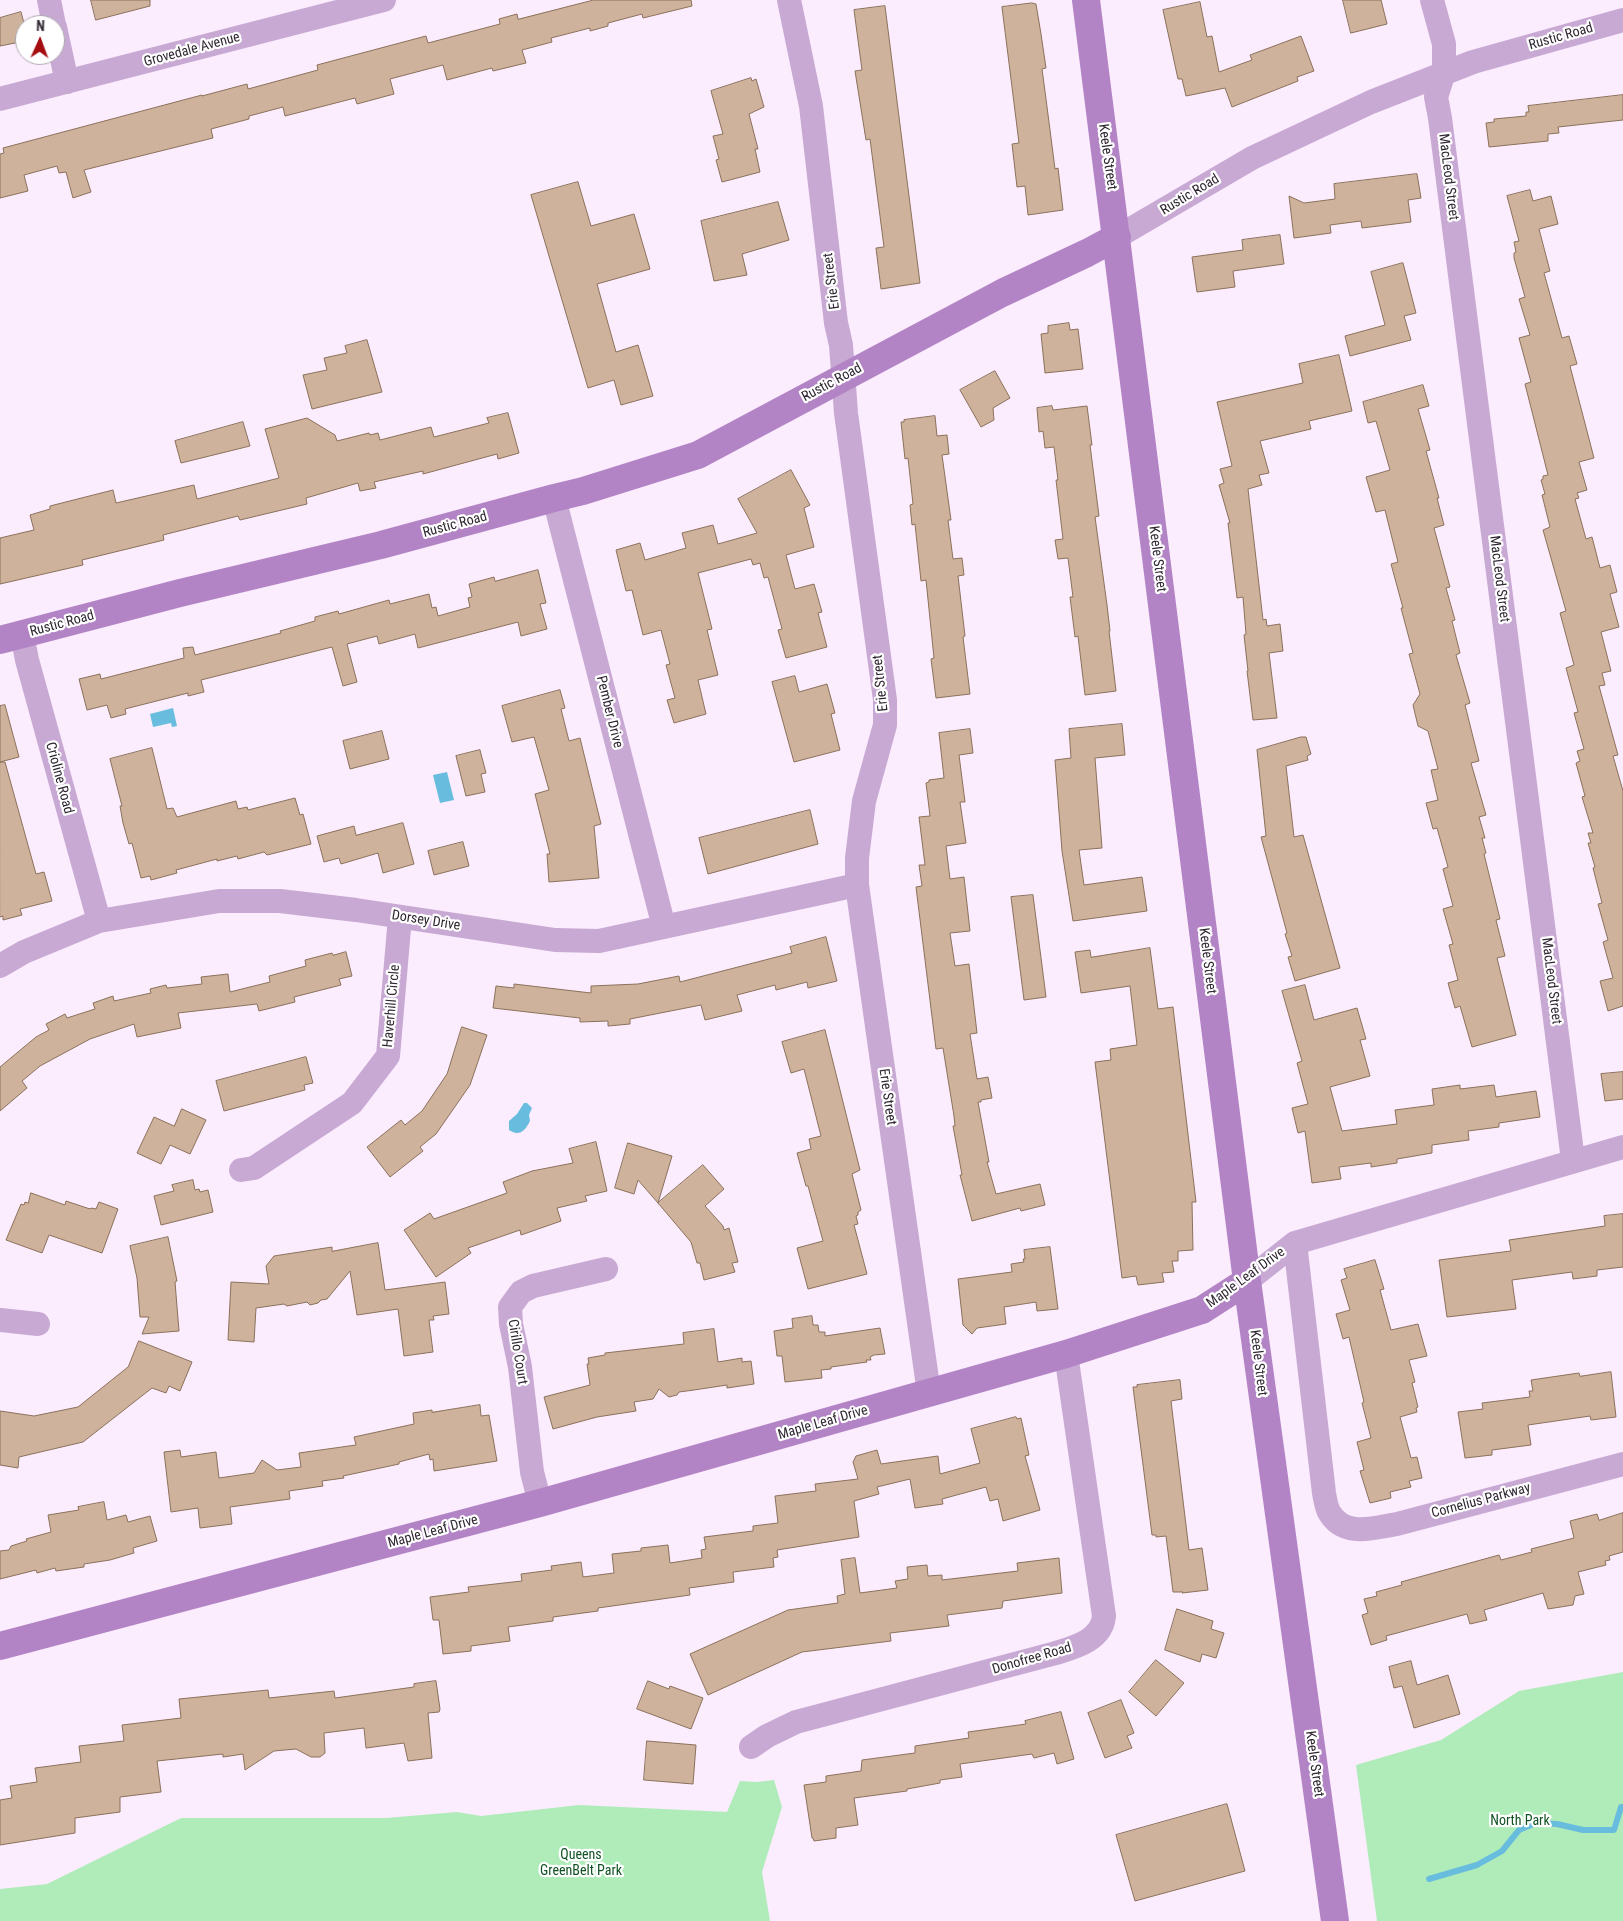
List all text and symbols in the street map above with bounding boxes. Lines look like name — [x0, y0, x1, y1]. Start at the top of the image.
north arrow — [15, 15, 65, 65]
text: N — [36, 18, 45, 34]
street label: Rustic Road — [1527, 20, 1595, 54]
street label: Grovedale Avenue — [142, 29, 242, 71]
street label: Keele Street — [1094, 123, 1120, 191]
street label: MacLeod Street — [1434, 133, 1462, 221]
street label: Rustic Road — [1158, 171, 1222, 219]
street label: Erie Street — [820, 252, 844, 310]
street label: Rustic Road — [799, 360, 865, 406]
street label: Rustic Road — [421, 508, 489, 542]
street label: Keele Street — [1145, 525, 1169, 593]
street label: MacLeod Street — [1485, 535, 1513, 623]
street label: Rustic Road — [28, 607, 96, 641]
street label: Erie Street — [870, 654, 892, 712]
street label: Pember Drive — [592, 674, 626, 750]
street label: Crioline Road — [41, 740, 77, 816]
street label: Dorsey Drive — [391, 907, 461, 935]
street label: Keele Street — [1195, 927, 1219, 995]
street label: MacLeod Street — [1537, 937, 1565, 1025]
street label: Haverhill Circle — [380, 964, 404, 1048]
street label: Erie Street — [875, 1068, 899, 1126]
street label: Maple Leaf Drive — [1204, 1244, 1288, 1312]
street label: Cirillo Court — [504, 1318, 530, 1386]
street label: Keele Street — [1246, 1329, 1270, 1397]
street label: Maple Leaf Drive — [776, 1402, 870, 1444]
street label: Cornelius Parkway — [1430, 1480, 1532, 1522]
street label: Maple Leaf Drive — [386, 1512, 480, 1552]
street label: Donofree Road — [990, 1640, 1074, 1678]
street label: Keele Street — [1301, 1730, 1327, 1798]
park label: North Park — [1490, 1813, 1550, 1829]
park label: Queens GreenBelt Park — [540, 1847, 622, 1880]

